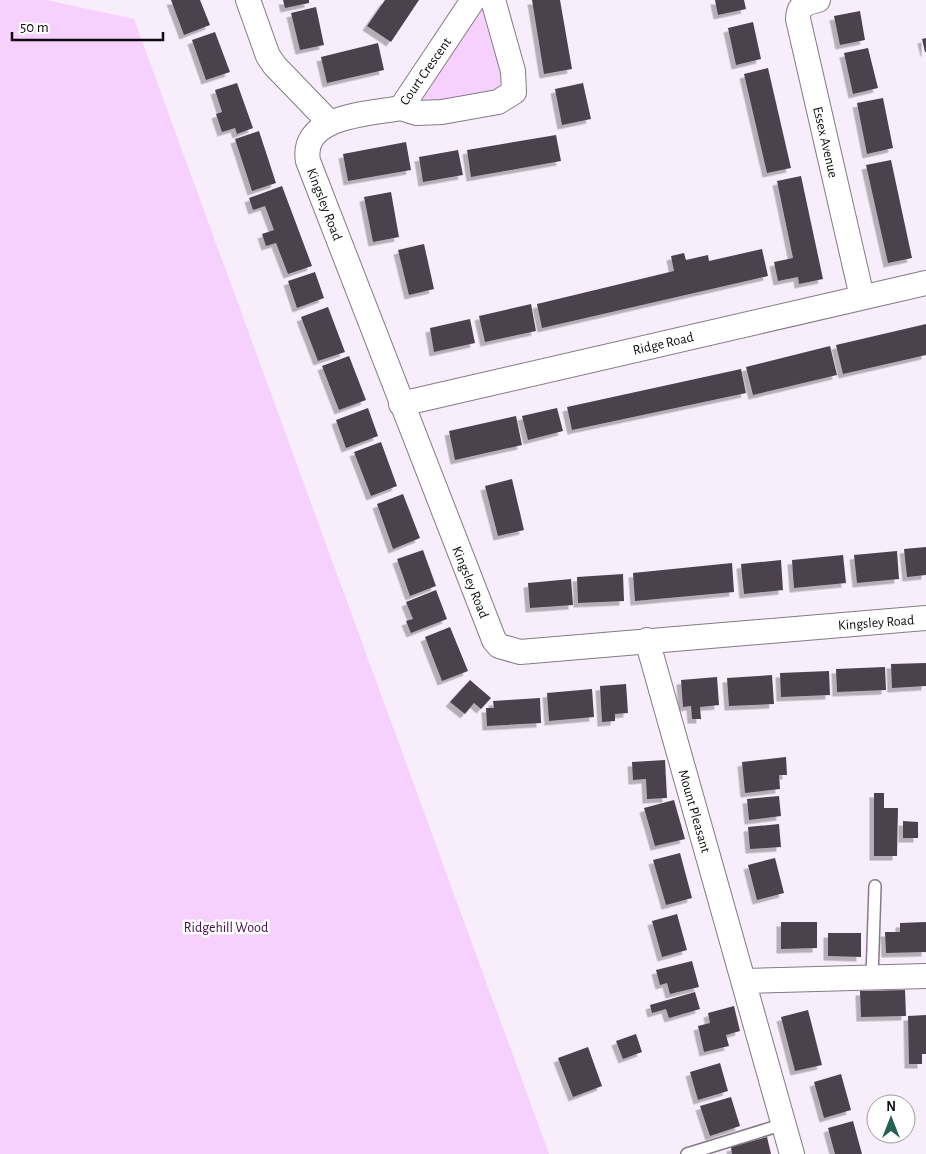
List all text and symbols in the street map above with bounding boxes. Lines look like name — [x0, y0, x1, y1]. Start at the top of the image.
scale bar — [12, 10, 164, 42]
text: 50 m — [20, 20, 49, 35]
street label: Court Crescent — [397, 35, 454, 108]
street label: Essex Avenue — [810, 105, 840, 179]
street label: Kingsley Road — [304, 166, 344, 242]
street label: Ridge Road — [632, 330, 695, 358]
street label: Kingsley Road — [449, 544, 491, 620]
street label: Kingsley Road — [838, 613, 915, 633]
street label: Mount Pleasant — [676, 768, 713, 855]
park label: Ridgehill Wood — [184, 921, 268, 935]
north arrow — [866, 1094, 916, 1144]
text: N — [886, 1100, 896, 1114]

